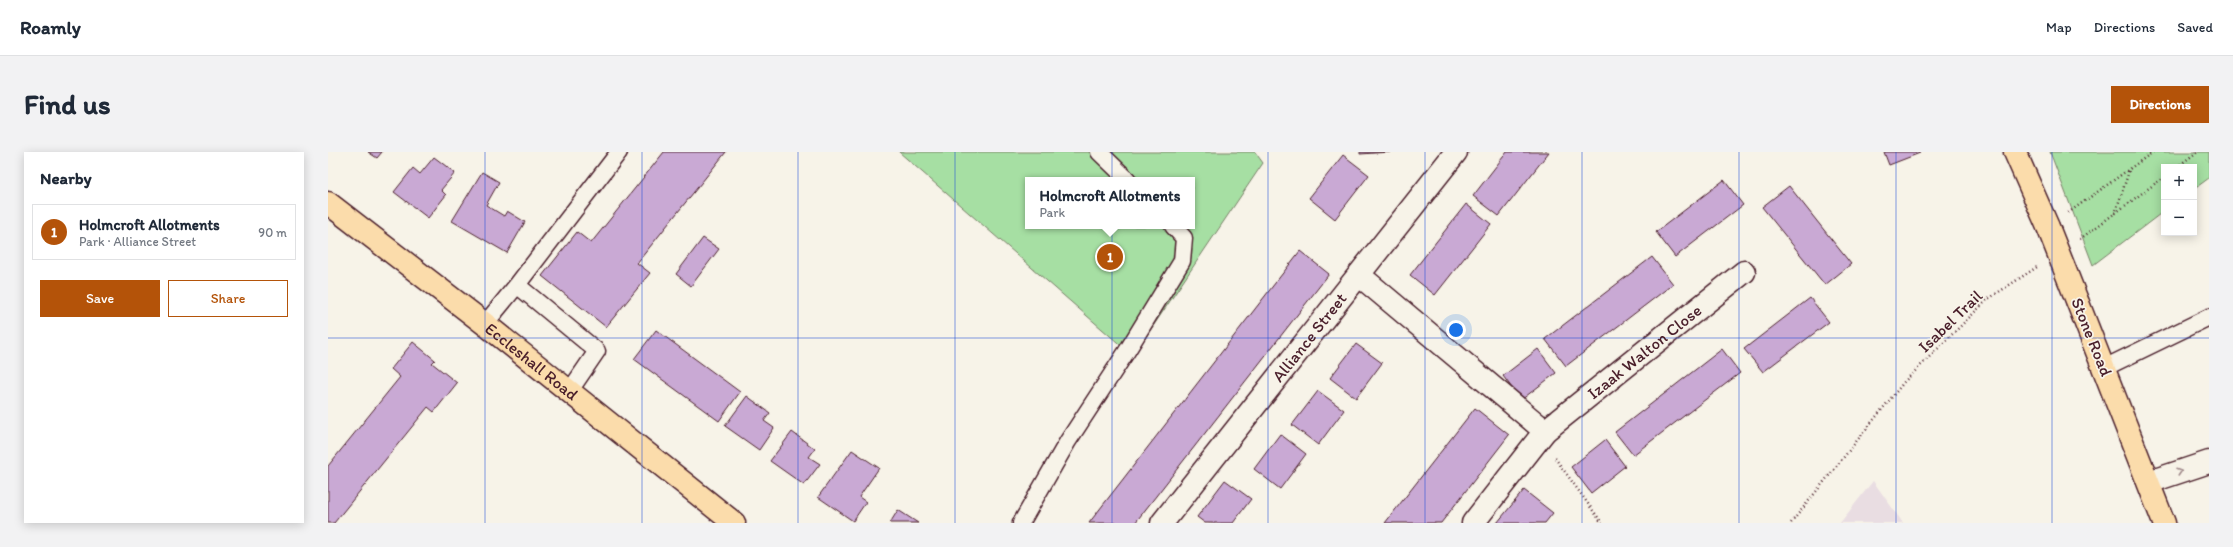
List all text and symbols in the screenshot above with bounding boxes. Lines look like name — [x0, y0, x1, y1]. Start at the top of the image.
text: Roamly — [20, 16, 81, 39]
text: Map — [2046, 19, 2072, 36]
text: Directions — [2094, 19, 2155, 36]
text: Saved — [2177, 19, 2213, 36]
button: Directions — [2111, 86, 2209, 123]
text: Find us — [24, 87, 111, 121]
map controls — [2161, 164, 2197, 236]
button: + — [2161, 164, 2197, 200]
text: Nearby — [40, 168, 92, 188]
popup — [1025, 177, 1195, 229]
text: Holmcroft Allotments — [1040, 187, 1180, 205]
button: − — [2161, 200, 2197, 236]
text: Park — [1040, 205, 1065, 220]
text: Holmcroft Allotments — [79, 216, 220, 234]
text: 1 — [51, 225, 57, 240]
text: 90 m — [258, 225, 287, 240]
text: Park · Alliance Street — [79, 234, 196, 249]
pin: 1 — [1097, 242, 1123, 272]
button: Save — [40, 280, 160, 317]
button: Share — [168, 280, 288, 317]
street label: Isabel Trail — [1914, 285, 1986, 356]
street label: Alliance Street — [1268, 289, 1351, 386]
street label: Stone Road — [2067, 295, 2117, 380]
street label: Izaak Walton Close — [1583, 300, 1705, 403]
street label: Eccleshall Road — [481, 318, 582, 404]
your location — [1446, 320, 1466, 340]
one-way arrow — [2176, 468, 2183, 477]

